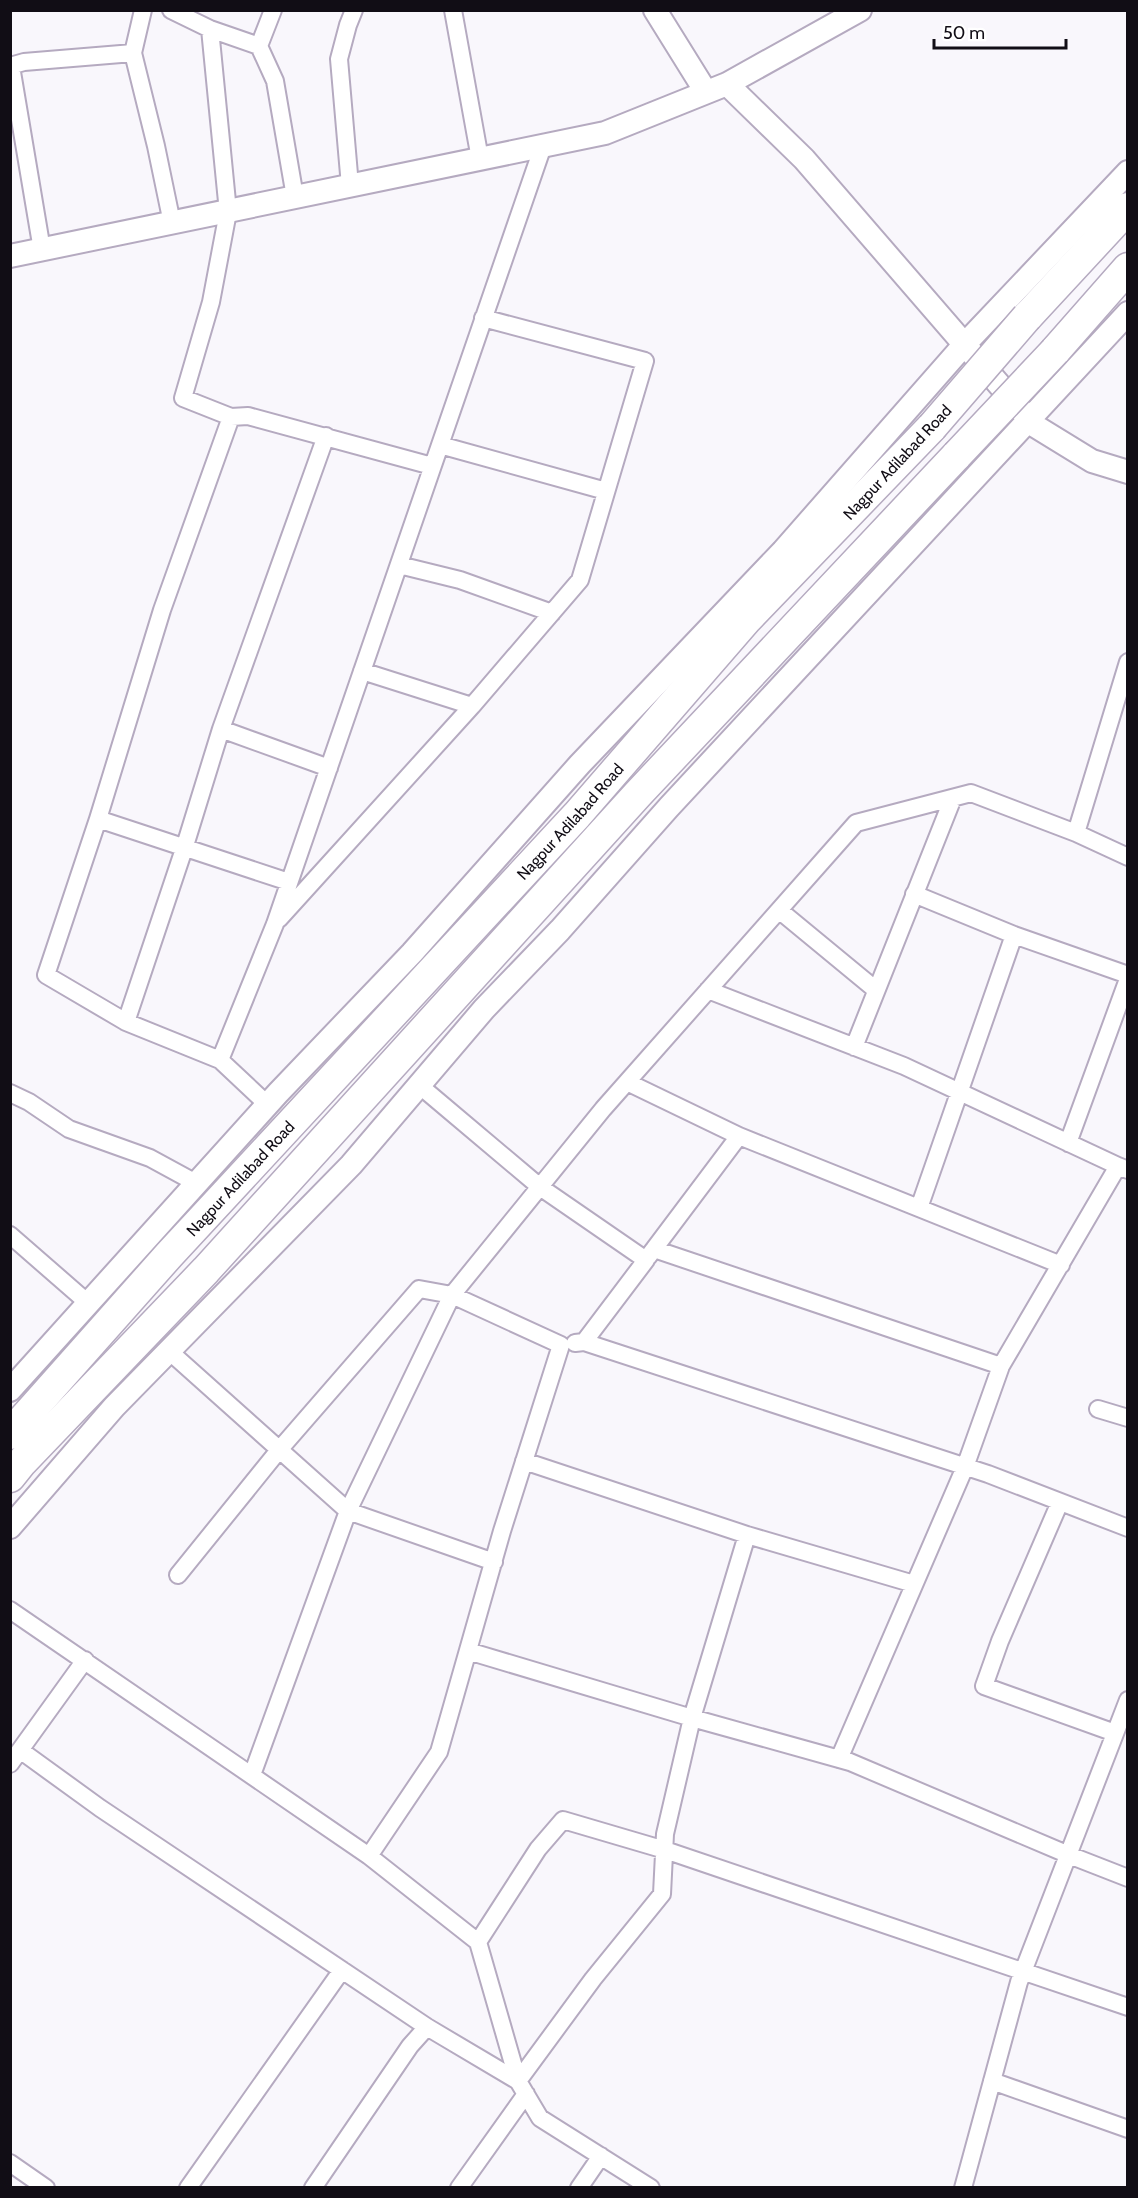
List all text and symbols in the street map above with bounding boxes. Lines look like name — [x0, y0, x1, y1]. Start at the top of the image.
scale bar — [934, 12, 1066, 50]
text: 50 m — [943, 22, 985, 44]
street label: Nagpur Adilabad Road — [839, 401, 955, 524]
street label: Nagpur Adilabad Road — [513, 760, 627, 884]
street label: Nagpur Adilabad Road — [183, 1117, 298, 1240]

